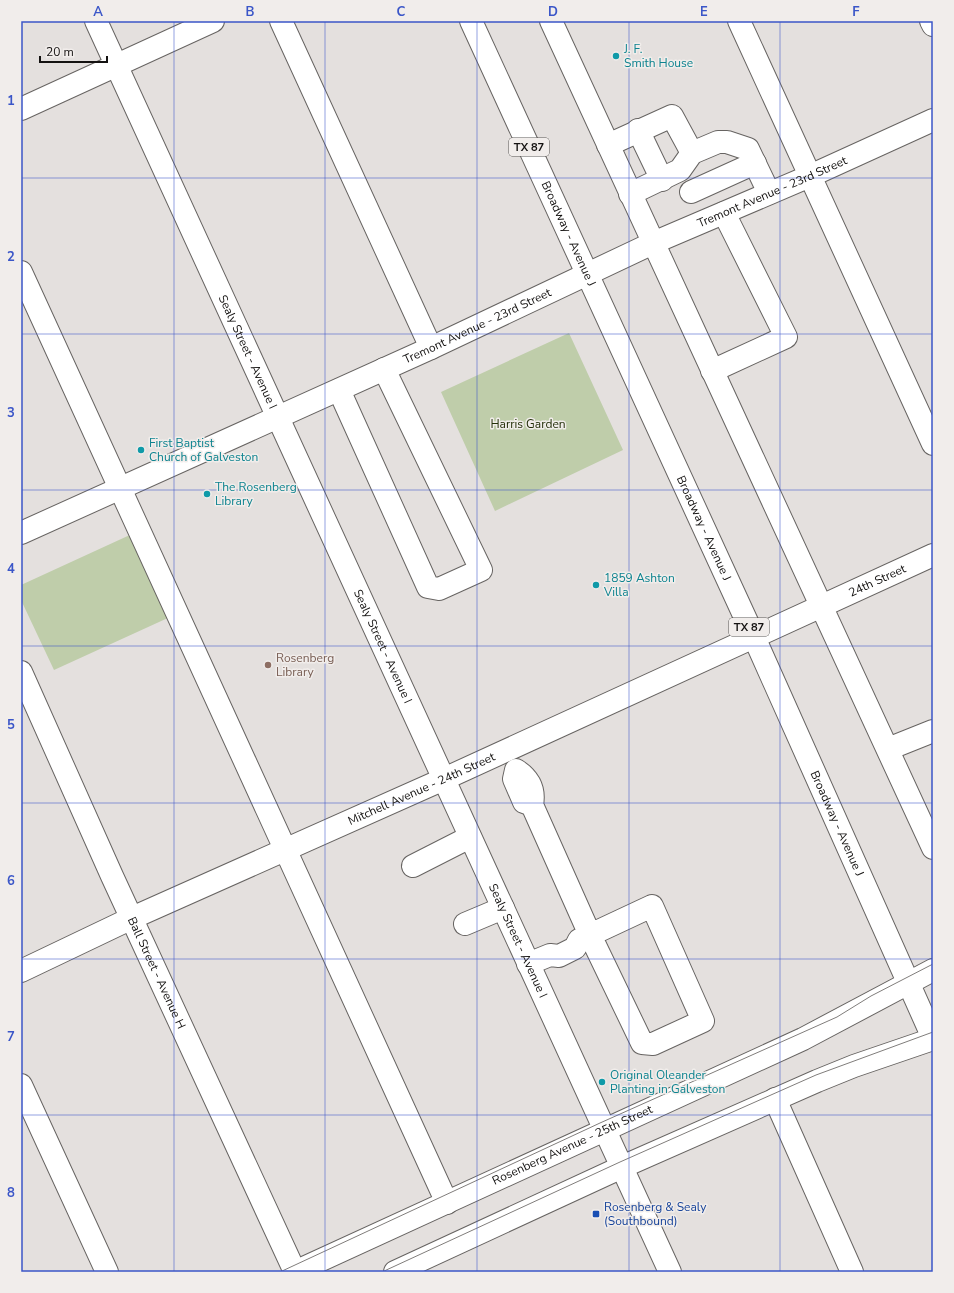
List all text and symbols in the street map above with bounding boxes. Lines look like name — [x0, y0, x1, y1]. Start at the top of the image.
text: A — [93, 3, 103, 21]
text: B — [246, 3, 255, 21]
text: C — [397, 3, 406, 21]
text: D — [548, 3, 558, 21]
text: E — [700, 3, 708, 21]
text: F — [852, 3, 860, 21]
scale bar — [40, 38, 107, 64]
place label: J. F. Smith House — [623, 41, 693, 71]
text: 20 m — [46, 44, 74, 60]
marker: J. F. Smith House — [611, 51, 621, 61]
text: 1 — [7, 92, 15, 110]
road number: TX 87 — [509, 138, 549, 156]
street label: Tremont Avenue - 23rd Street — [695, 152, 850, 231]
street label: Broadway - Avenue J — [538, 178, 600, 289]
text: 2 — [7, 248, 15, 266]
street label: Tremont Avenue - 23rd Street — [401, 284, 555, 367]
street label: Sealy Street - Avenue I — [215, 292, 281, 412]
text: 3 — [7, 404, 15, 422]
park label: Harris Garden — [490, 416, 566, 432]
place label: First Baptist Church of Galveston — [149, 435, 258, 465]
marker: First Baptist Church of Galveston — [136, 445, 146, 455]
street label: Broadway - Avenue J — [673, 473, 735, 583]
place label: The Rosenberg Library — [215, 479, 297, 509]
marker: The Rosenberg Library — [202, 489, 212, 499]
text: 4 — [7, 560, 15, 578]
street label: 24th Street — [846, 560, 909, 601]
place label: 1859 Ashton Villa — [603, 570, 675, 600]
marker: 1859 Ashton Villa — [591, 580, 601, 590]
street label: Sealy Street - Avenue I — [350, 587, 416, 706]
road number: TX 87 — [729, 618, 769, 636]
place label: Rosenberg Library — [276, 650, 334, 680]
marker: Rosenberg Library — [263, 660, 273, 670]
text: 5 — [7, 716, 15, 734]
street label: Mitchell Avenue - 24th Street — [345, 748, 498, 829]
street label: Broadway - Avenue J — [807, 768, 868, 879]
text: 6 — [7, 872, 15, 890]
street label: Sealy Street - Avenue I — [485, 881, 551, 1000]
street label: Ball Street - Avenue H — [124, 914, 190, 1031]
text: 7 — [7, 1028, 15, 1046]
place label: Original Oleander Planting in Galveston — [610, 1067, 725, 1097]
marker: Original Oleander Planting in Galveston — [597, 1077, 607, 1087]
street label: Rosenberg Avenue - 25th Street — [489, 1101, 656, 1189]
text: 8 — [7, 1184, 15, 1202]
place label: Rosenberg & Sealy (Southbound) — [604, 1199, 707, 1229]
marker: Rosenberg & Sealy (Southbound) — [591, 1209, 601, 1219]

